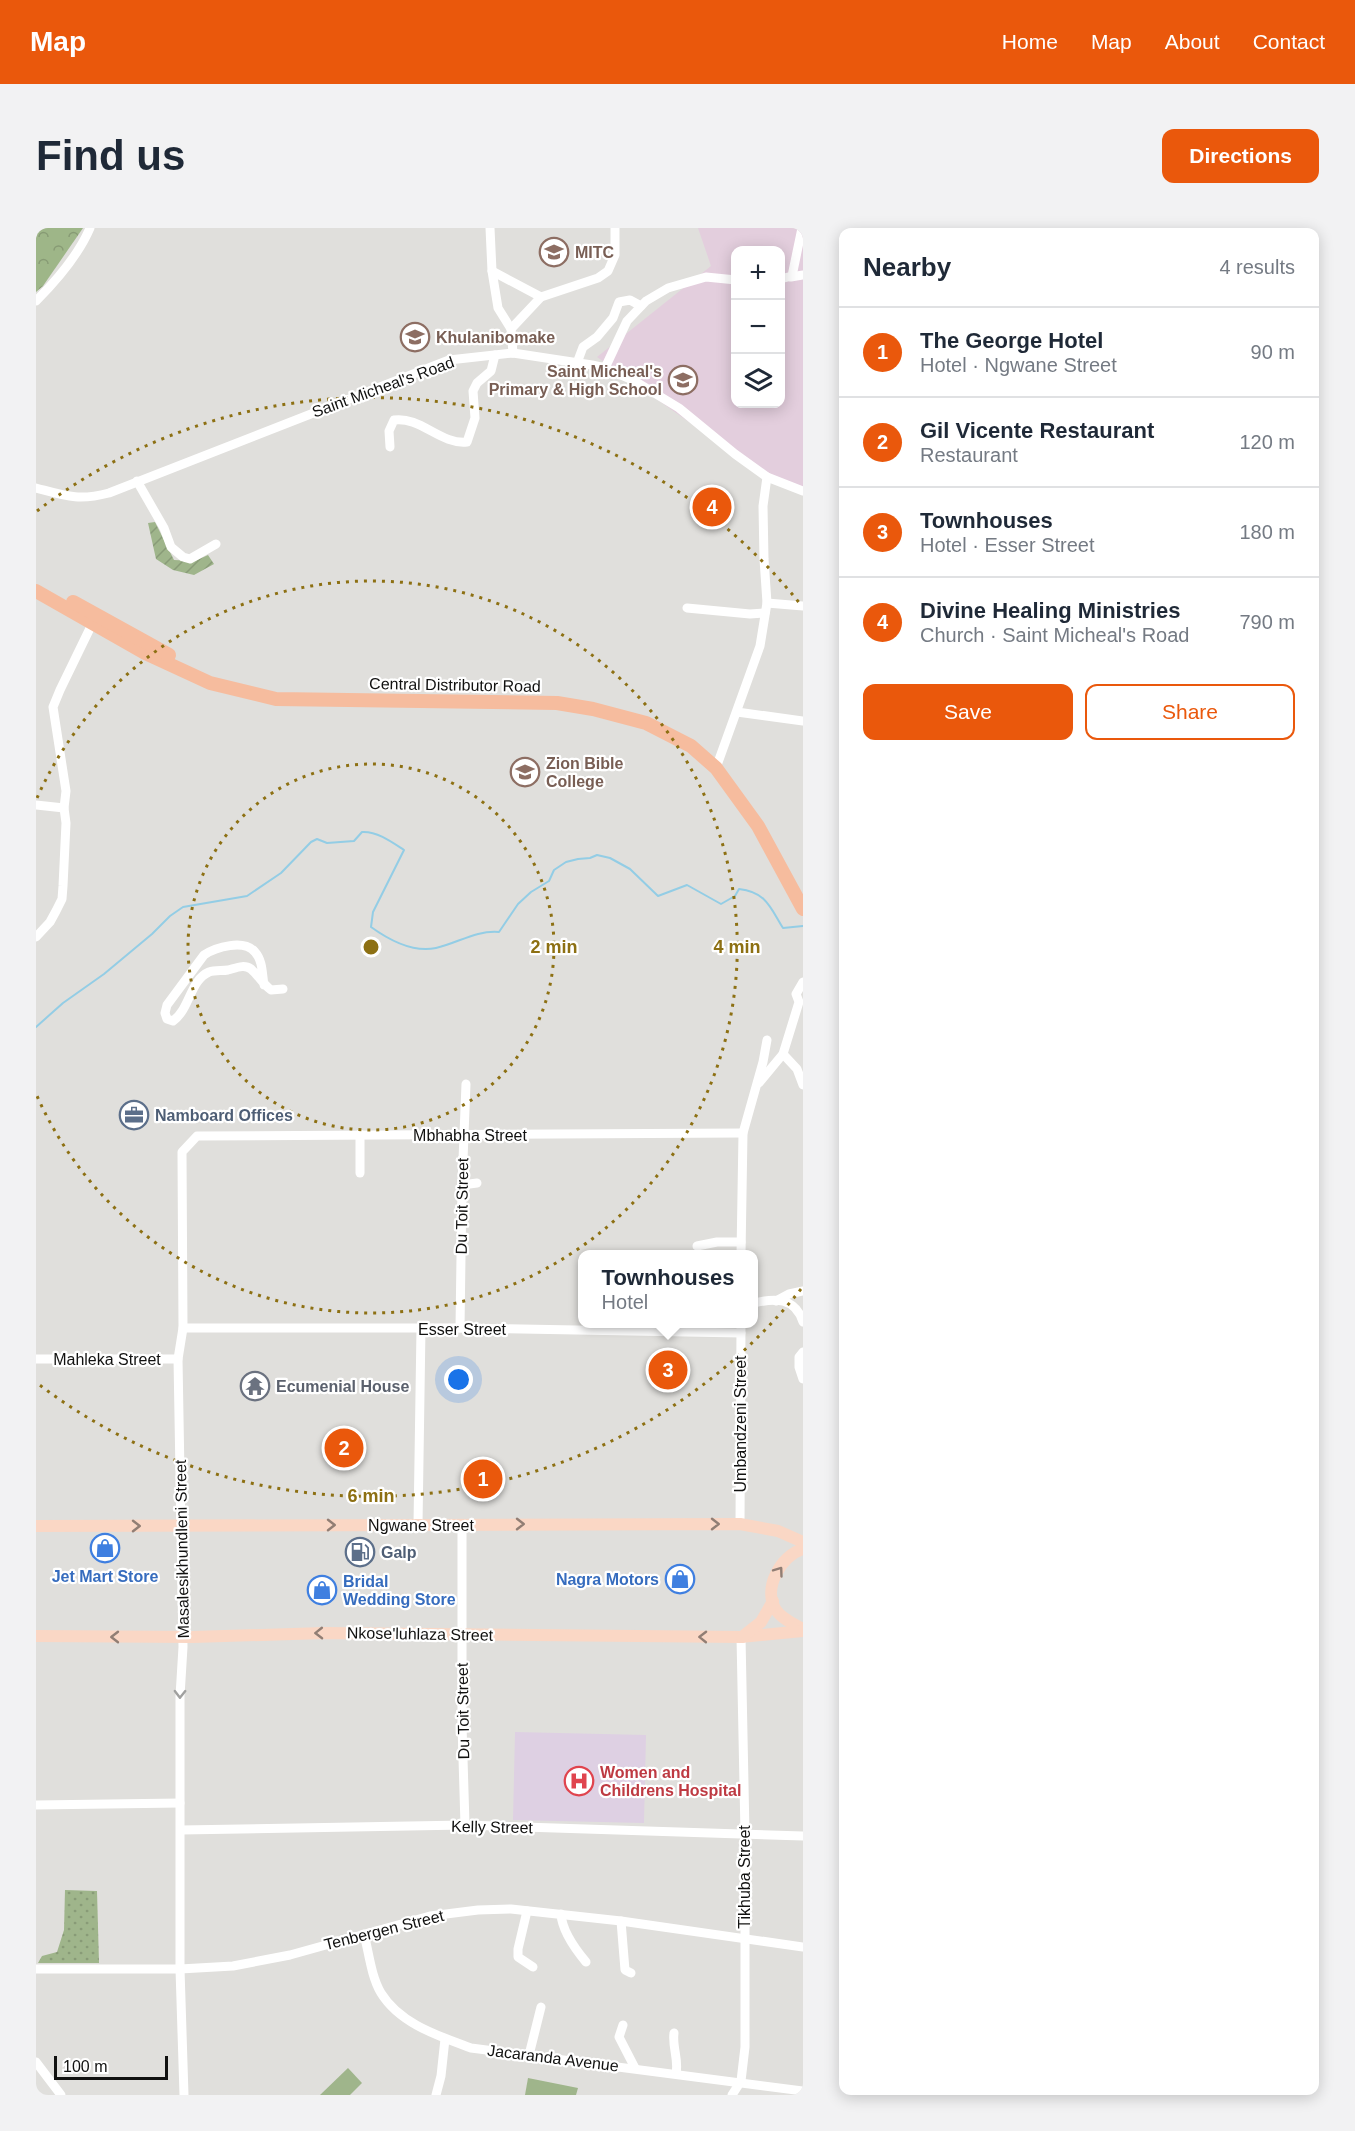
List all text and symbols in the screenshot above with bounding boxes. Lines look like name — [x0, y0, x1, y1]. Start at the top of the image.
text: Map — [30, 26, 86, 57]
text: Home — [1002, 30, 1058, 53]
text: Map — [1091, 30, 1132, 53]
text: About — [1165, 30, 1220, 53]
text: Contact — [1253, 30, 1325, 53]
button: Directions — [1162, 129, 1319, 183]
text: Find us — [36, 132, 185, 179]
school or university icon: MITC — [538, 236, 570, 268]
place label: MITC — [575, 244, 615, 261]
map controls — [731, 246, 785, 408]
button: + — [731, 246, 785, 300]
text: Nearby — [863, 252, 951, 282]
text: 4 results — [1219, 256, 1295, 278]
button: − — [731, 300, 785, 354]
school or university icon: Khulanibomake — [399, 321, 431, 353]
text: The George Hotel — [920, 328, 1103, 353]
place label: Khulanibomake — [436, 329, 555, 346]
text: 1 — [877, 341, 888, 363]
text: 90 m — [1251, 341, 1295, 363]
street label: Saint Micheal's Road — [310, 353, 456, 421]
button: layers — [731, 354, 785, 408]
text: Hotel · Ngwane Street — [920, 354, 1117, 376]
place label: Saint Micheal's Primary & High School — [489, 363, 662, 398]
school or university icon: Saint Micheal's Primary & High School — [667, 364, 699, 396]
text: Gil Vicente Restaurant — [920, 418, 1154, 443]
text: 2 — [877, 431, 888, 453]
text: 120 m — [1239, 431, 1295, 453]
text: Restaurant — [920, 444, 1018, 466]
pin: 4 — [692, 484, 732, 530]
text: Townhouses — [920, 508, 1053, 533]
text: 3 — [877, 521, 888, 543]
text: 180 m — [1239, 521, 1295, 543]
text: Hotel · Esser Street — [920, 534, 1095, 556]
text: Divine Healing Ministries — [920, 598, 1180, 623]
text: 4 — [877, 611, 888, 633]
text: 790 m — [1239, 611, 1295, 633]
text: Church · Saint Micheal's Road — [920, 624, 1190, 646]
street label: Central Distributor Road — [369, 675, 541, 695]
button: Save — [863, 684, 1073, 740]
button: Share — [1085, 684, 1295, 740]
place label: Zion Bible College — [546, 755, 623, 790]
school or university icon: Zion Bible College — [509, 756, 541, 788]
centre of rings — [361, 937, 381, 957]
text: 2 min — [530, 937, 578, 957]
text: 4 min — [713, 937, 761, 957]
office icon: Namboard Offices — [118, 1099, 150, 1131]
place label: Namboard Offices — [155, 1107, 293, 1124]
street label: Mbhabha Street — [413, 1127, 527, 1144]
street label: Du Toit Street — [453, 1157, 471, 1254]
popup — [578, 1250, 758, 1328]
text: Townhouses — [602, 1265, 734, 1290]
text: Hotel — [602, 1291, 648, 1313]
street label: Esser Street — [418, 1321, 507, 1338]
pin: 3 — [648, 1348, 688, 1392]
street label: Mahleka Street — [53, 1351, 161, 1368]
street label: Umbandzeni Street — [732, 1355, 749, 1492]
your location — [444, 1365, 473, 1394]
temple icon: Ecumenial House — [239, 1370, 271, 1402]
place label: Ecumenial House — [276, 1378, 409, 1395]
pin: 2 — [324, 1426, 364, 1470]
pin: 1 — [464, 1456, 502, 1502]
street label: Masalesikhundleni Street — [172, 1459, 192, 1639]
text: 6 min — [347, 1486, 395, 1506]
street label: Ngwane Street — [368, 1517, 474, 1534]
one-way arrow — [516, 1518, 525, 1530]
one-way arrow — [711, 1518, 720, 1530]
one-way arrow — [327, 1519, 336, 1531]
one-way arrow — [132, 1520, 141, 1532]
shop icon: Jet Mart Store — [89, 1532, 121, 1564]
fuel station icon: Galp — [344, 1536, 376, 1568]
place label: Galp — [381, 1544, 417, 1561]
shop icon: Nagra Motors — [664, 1563, 696, 1595]
one-way arrow — [771, 1566, 782, 1577]
place label: Jet Mart Store — [52, 1568, 158, 1585]
place label: Nagra Motors — [556, 1571, 659, 1588]
place label: Bridal Wedding Store — [343, 1573, 456, 1608]
shop icon: Bridal Wedding Store — [306, 1574, 338, 1606]
street label: Nkose'luhlaza Street — [347, 1624, 494, 1644]
one-way arrow — [314, 1627, 323, 1640]
one-way arrow — [111, 1630, 120, 1643]
one-way arrow — [698, 1631, 707, 1643]
street label: Du Toit Street — [454, 1662, 472, 1759]
one-way arrow — [174, 1690, 187, 1699]
place label: Women and Childrens Hospital — [600, 1764, 741, 1799]
hospital icon: Women and Childrens Hospital — [563, 1765, 595, 1797]
street label: Kelly Street — [451, 1818, 534, 1836]
street label: Tikhuba Street — [736, 1825, 753, 1929]
street label: Tenbergen Street — [322, 1907, 446, 1953]
street label: Jacaranda Avenue — [486, 2042, 620, 2075]
scale bar — [54, 2053, 168, 2080]
text: 100 m — [63, 2058, 107, 2075]

